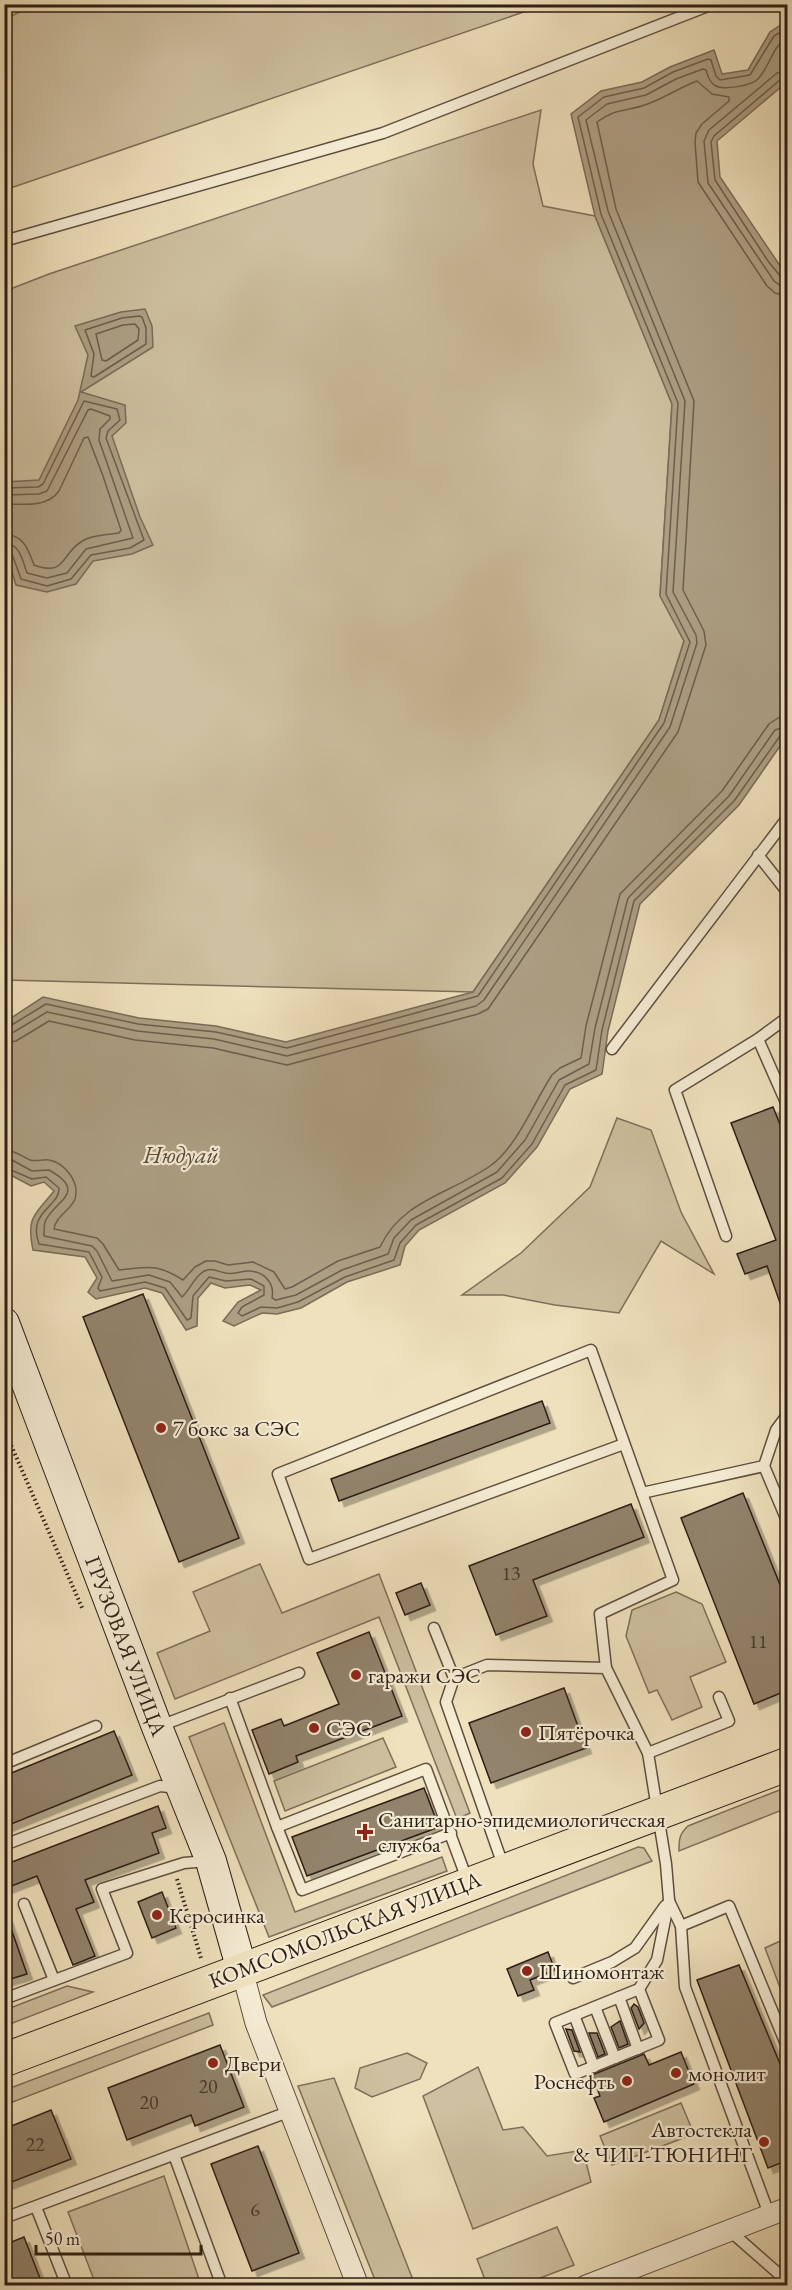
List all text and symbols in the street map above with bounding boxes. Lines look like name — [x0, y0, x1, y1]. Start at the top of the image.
water label: Нюдуай — [142, 1139, 219, 1170]
place label: 7 бокс за СЭС — [173, 1414, 300, 1443]
marker: 7 бокс за СЭС — [154, 1421, 168, 1435]
street label: ГРУЗОВАЯ УЛИЦА — [78, 1552, 174, 1741]
house number: 13 — [501, 1560, 521, 1586]
house number: 11 — [748, 1628, 768, 1654]
place label: гаражи СЭС — [368, 1661, 481, 1690]
marker: гаражи СЭС — [349, 1668, 363, 1682]
place label: СЭС — [326, 1714, 372, 1743]
place label: Пятёрочка — [538, 1718, 635, 1747]
marker: СЭС — [307, 1721, 321, 1735]
marker: Пятёрочка — [519, 1725, 533, 1739]
place label: Санитарно-эпидемиологическая служба — [378, 1805, 666, 1859]
marker: Санитарно-эпидемиологическая служба — [356, 1823, 374, 1841]
street label: КОМСОМОЛЬСКАЯ УЛИЦА — [205, 1864, 486, 1995]
place label: Керосинка — [169, 1901, 265, 1930]
marker: Керосинка — [150, 1908, 164, 1922]
place label: Шиномонтаж — [539, 1957, 665, 1986]
marker: Шиномонтаж — [520, 1964, 534, 1978]
place label: Двери — [225, 2049, 282, 2078]
marker: Двери — [206, 2056, 220, 2070]
place label: монолит — [688, 2059, 766, 2088]
marker: монолит — [669, 2066, 683, 2080]
place label: Роснефть — [534, 2067, 615, 2096]
house number: 20 — [198, 2073, 218, 2099]
marker: Роснефть — [620, 2074, 634, 2088]
house number: 20 — [139, 2089, 159, 2115]
place label: Автостекла & ЧИП-ТЮНИНГ — [573, 2115, 753, 2169]
house number: 22 — [25, 2131, 45, 2157]
marker: Автостекла & ЧИП-ТЮНИНГ — [757, 2135, 771, 2149]
house number: 6 — [250, 2196, 260, 2222]
scale bar — [36, 2218, 201, 2256]
text: 50 m — [45, 2227, 80, 2250]

